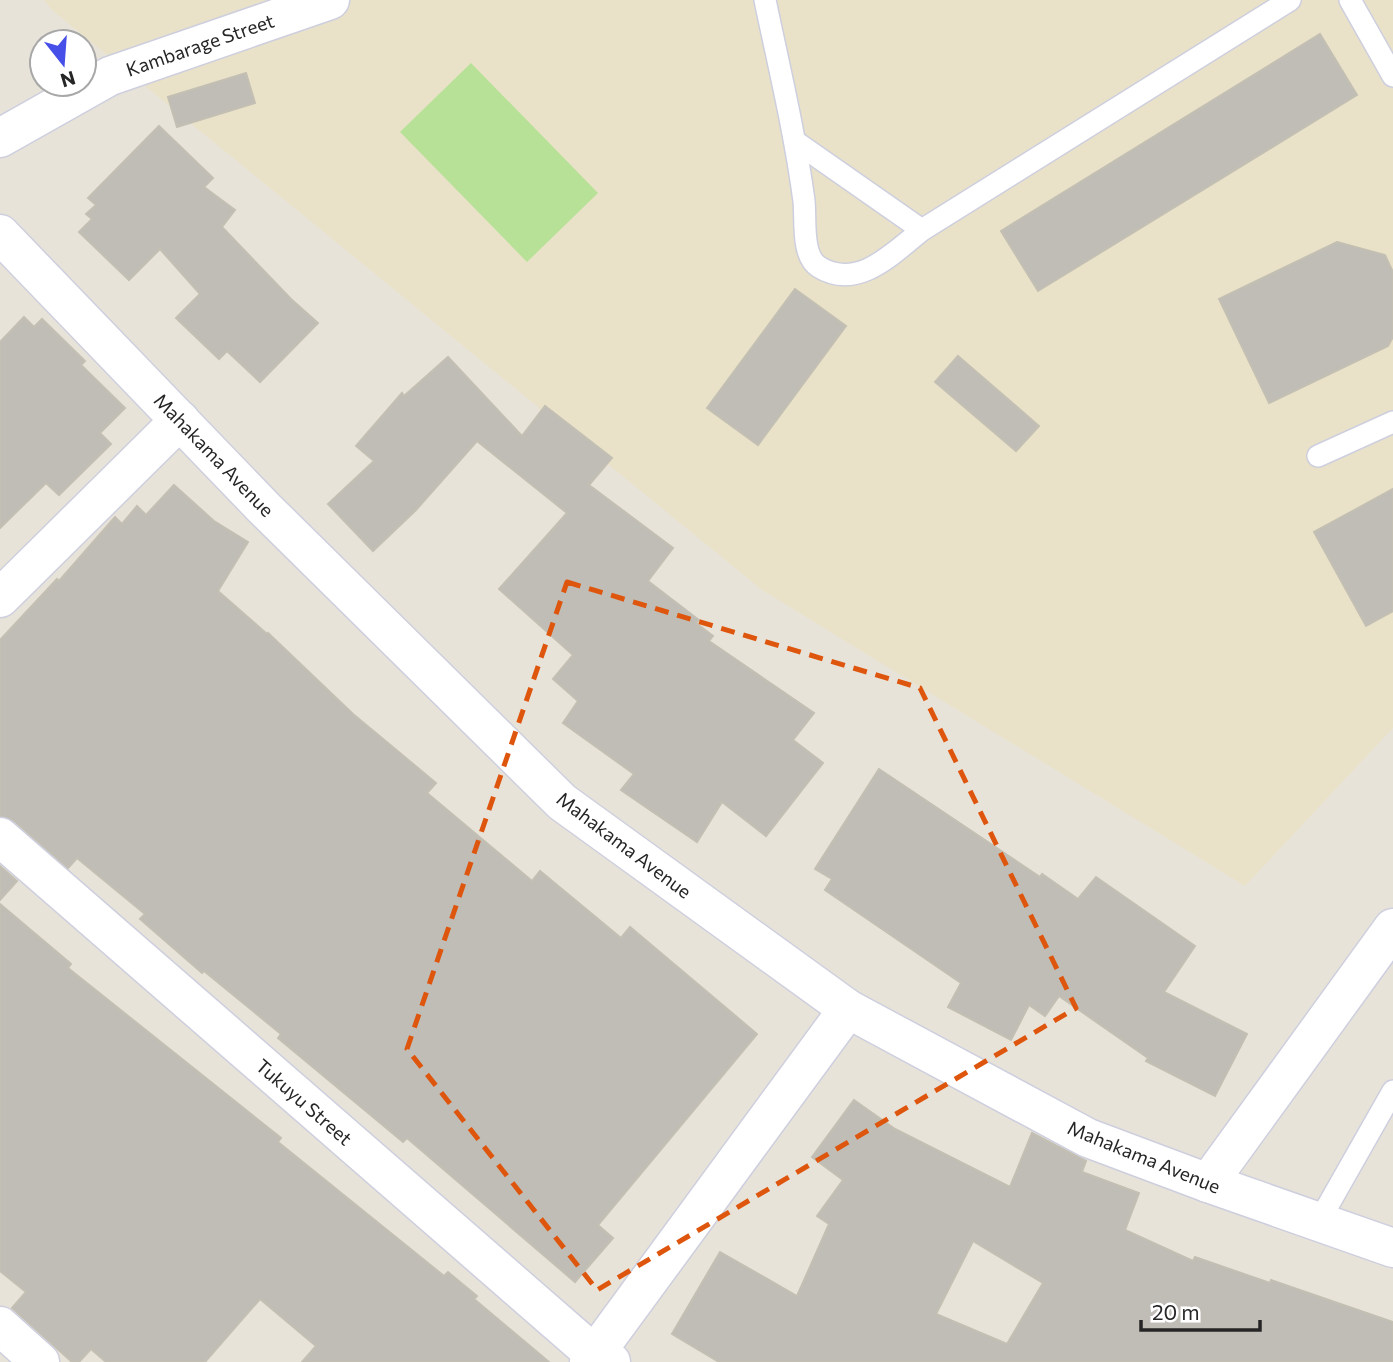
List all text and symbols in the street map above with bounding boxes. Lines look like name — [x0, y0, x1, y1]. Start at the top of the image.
street label: Kambarage Street — [123, 8, 277, 81]
north arrow — [28, 28, 98, 98]
text: N — [58, 67, 78, 93]
street label: Mahakama Avenue — [150, 388, 279, 521]
street label: Mahakama Avenue — [552, 787, 696, 903]
street label: Tukuyu Street — [252, 1054, 357, 1150]
street label: Mahakama Avenue — [1065, 1115, 1224, 1198]
scale bar — [1141, 1288, 1260, 1332]
text: 20 m — [1152, 1299, 1200, 1324]

